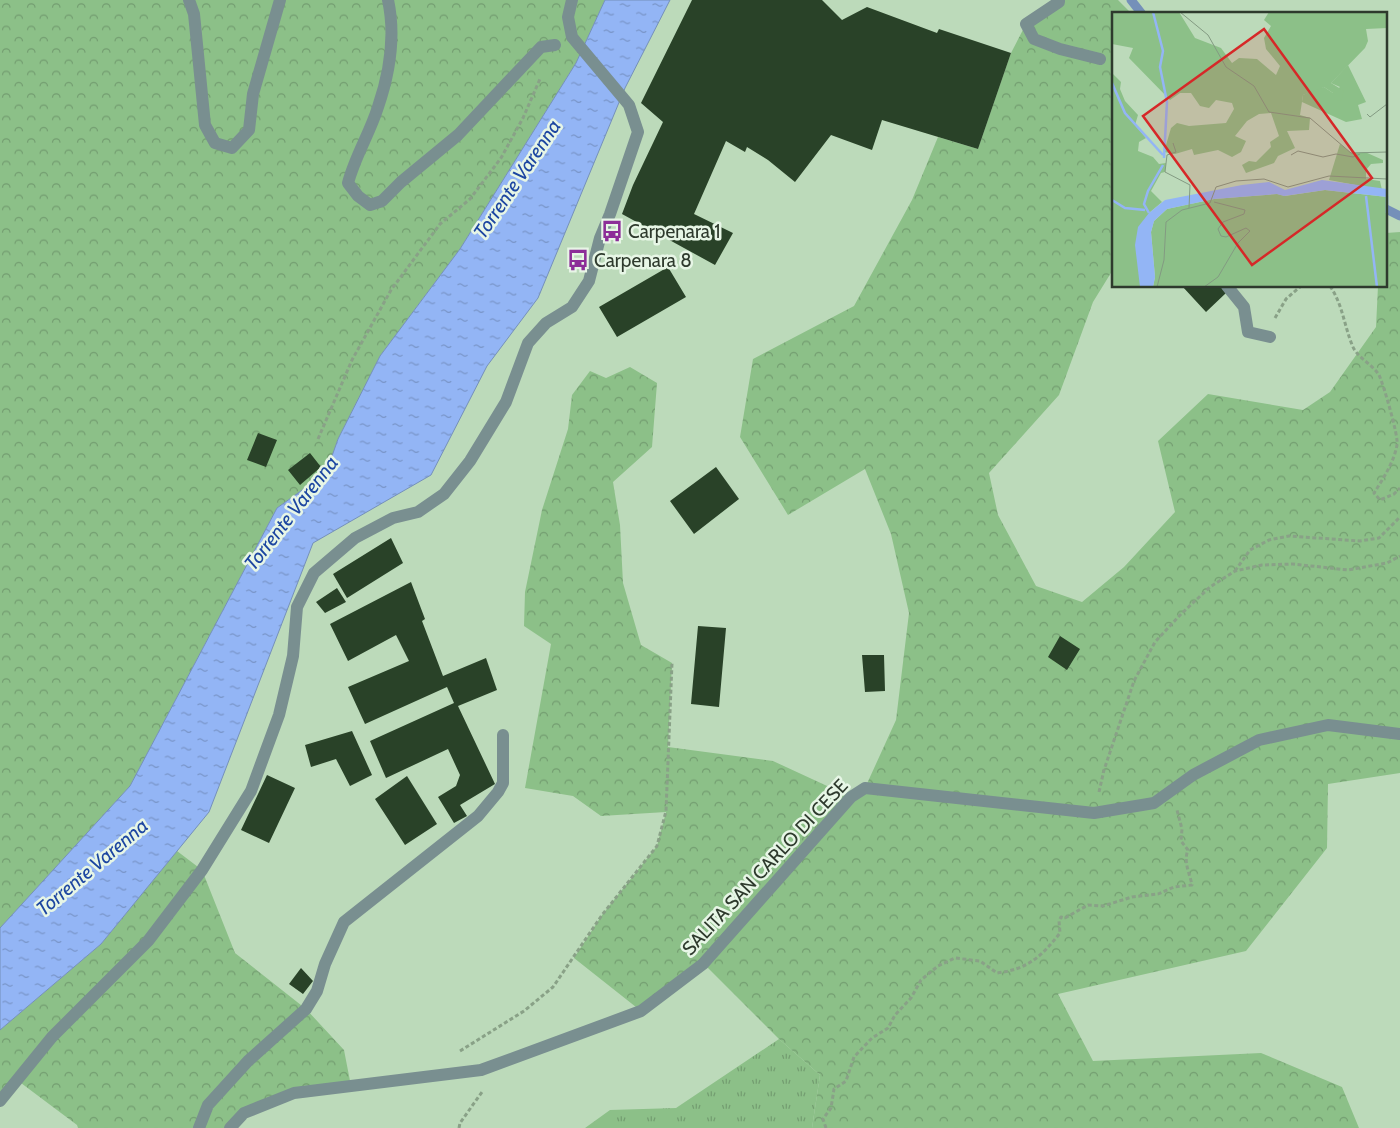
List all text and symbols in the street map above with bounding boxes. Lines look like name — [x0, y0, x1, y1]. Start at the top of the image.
inset map — [1112, 12, 1388, 288]
water label: Torrente Varenna — [468, 115, 566, 243]
bus stop icon: Carpenara 1 — [599, 218, 625, 244]
place label: Carpenara 1 — [628, 220, 720, 243]
bus stop icon: Carpenara 8 — [565, 247, 591, 273]
place label: Carpenara 8 — [594, 249, 692, 272]
water label: Torrente Varenna — [239, 451, 343, 575]
street label: SALITA SAN CARLO DI CESE — [677, 774, 853, 960]
water label: Torrente Varenna — [31, 813, 153, 921]

